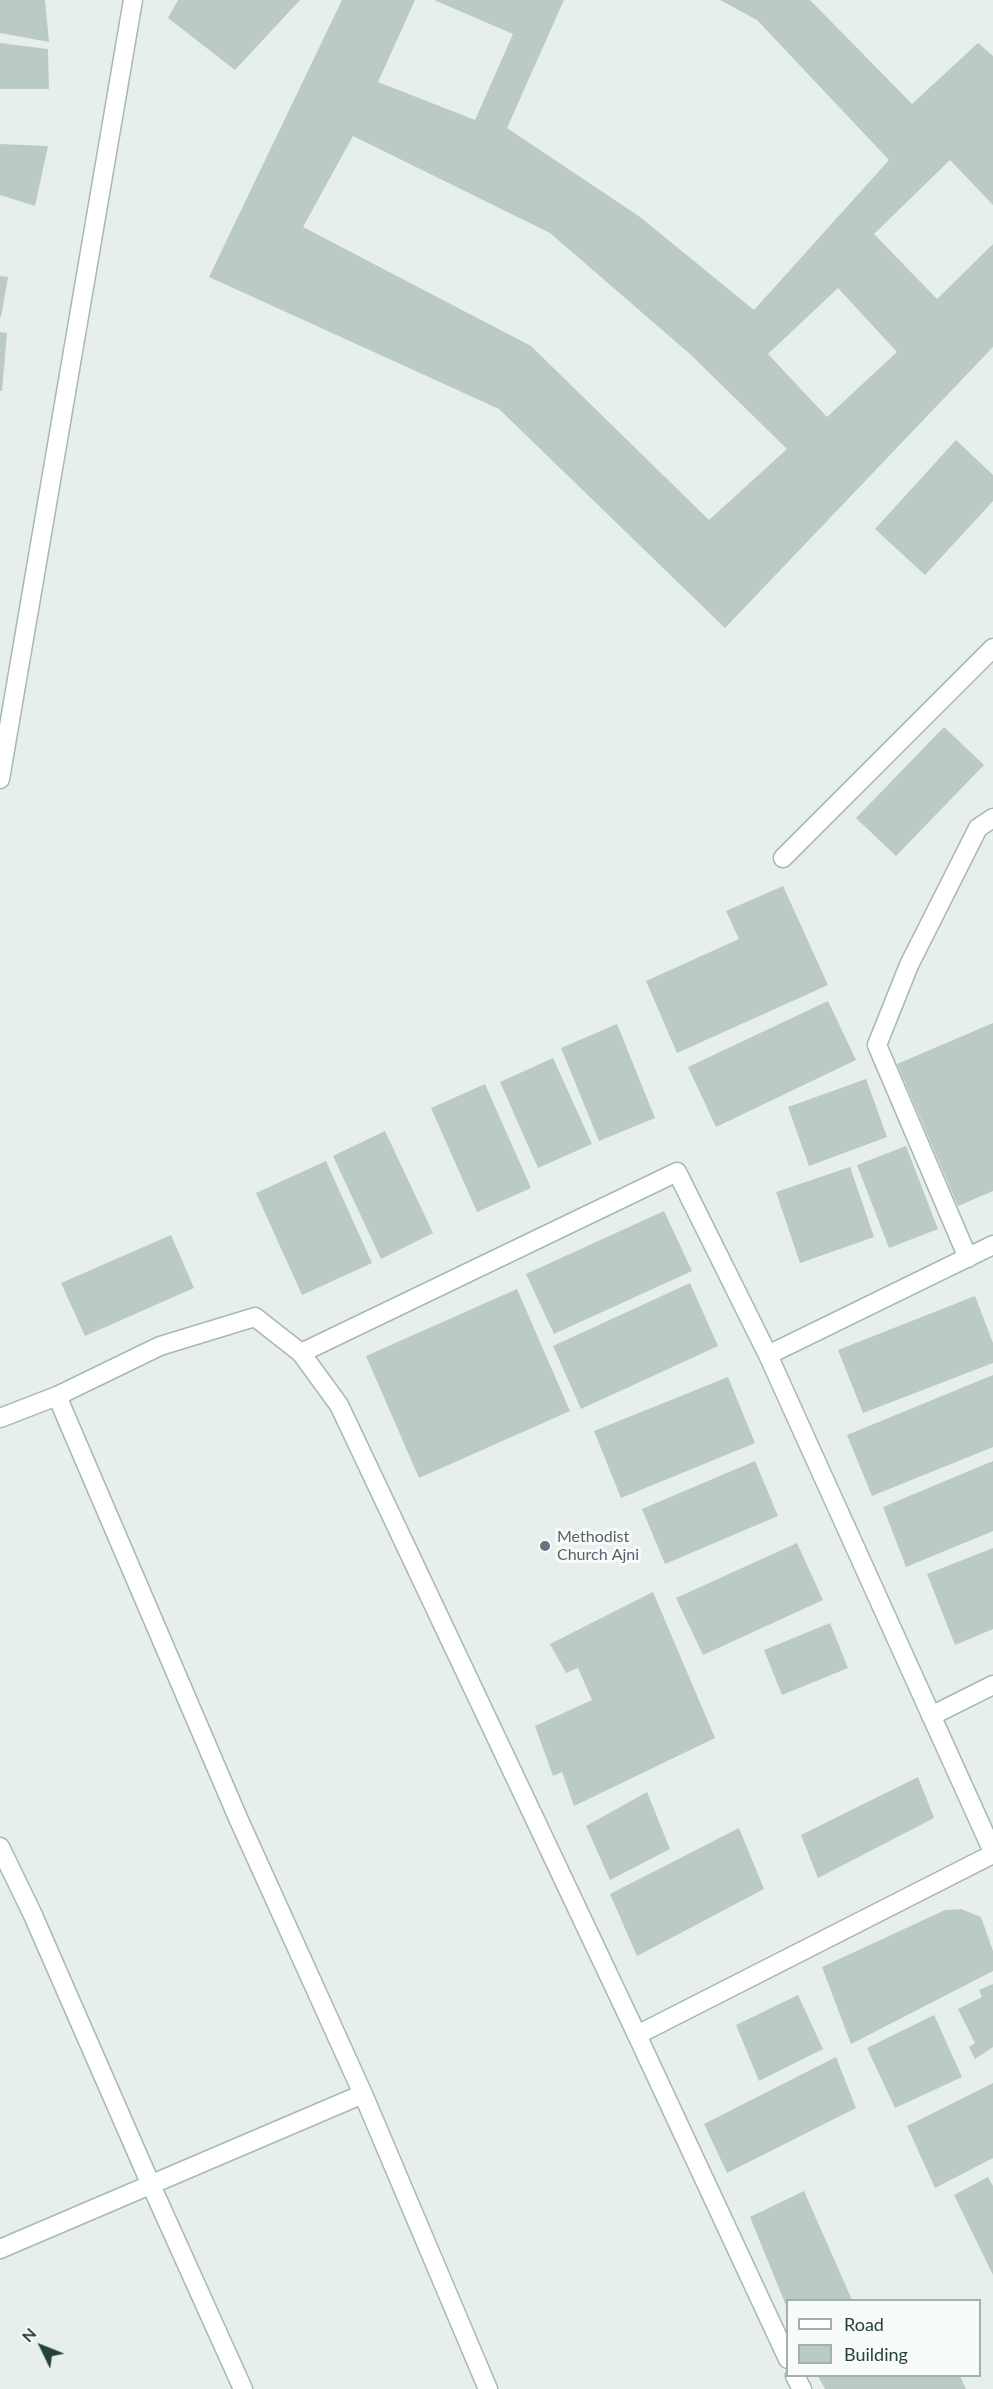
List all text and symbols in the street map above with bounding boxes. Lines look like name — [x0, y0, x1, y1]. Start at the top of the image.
place label: Methodist Church Ajni — [557, 1527, 639, 1565]
marker: Methodist Church Ajni — [538, 1539, 552, 1553]
legend — [786, 2299, 981, 2377]
text: Road — [844, 2313, 884, 2335]
north arrow — [12, 2317, 72, 2377]
text: N — [17, 2323, 40, 2345]
text: Building — [844, 2343, 908, 2365]

